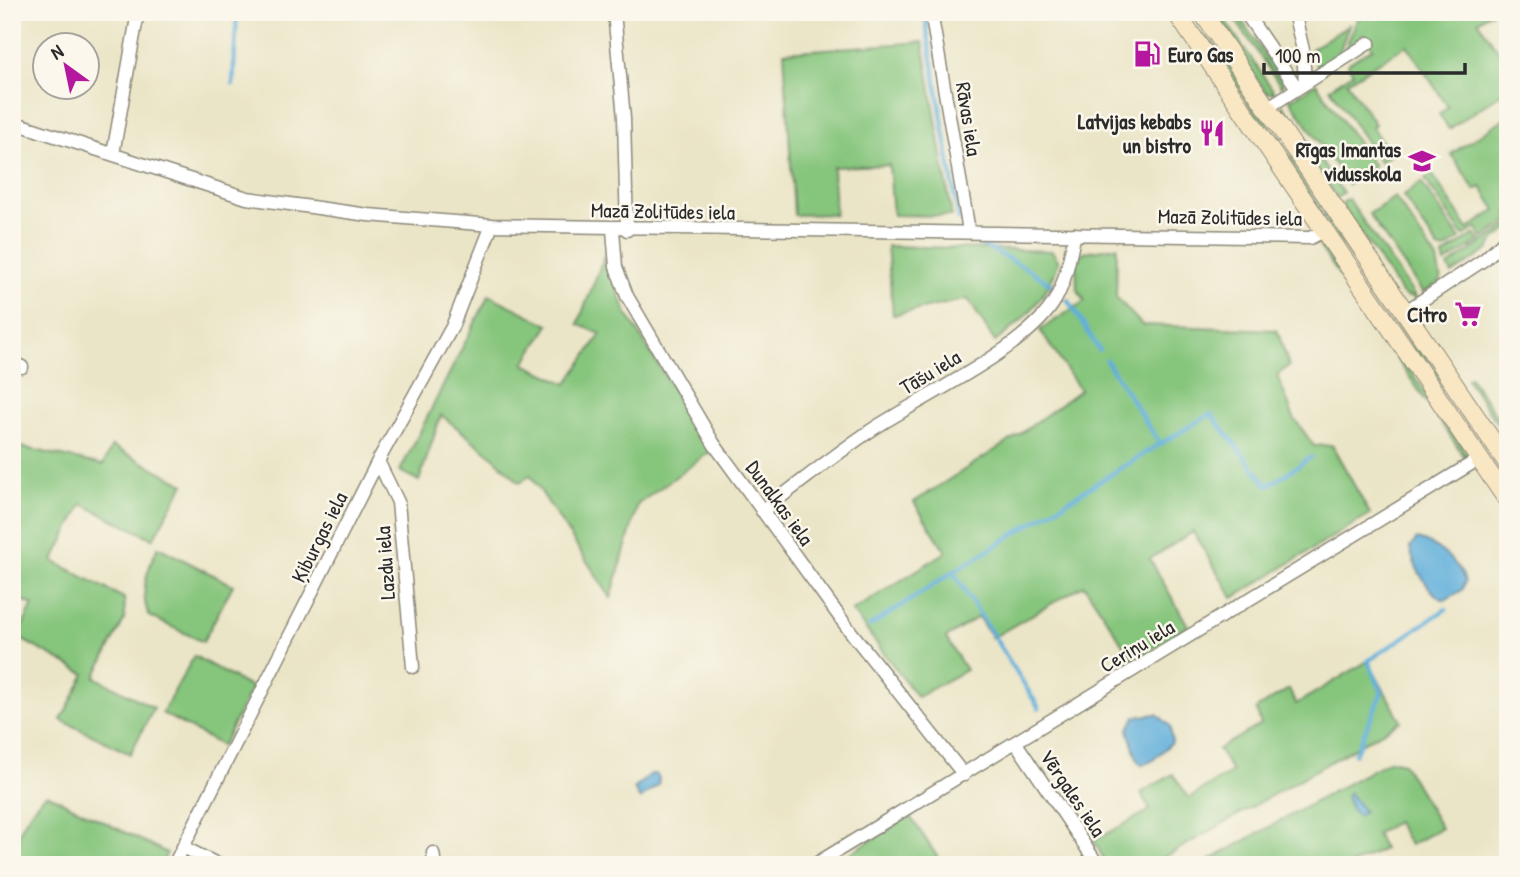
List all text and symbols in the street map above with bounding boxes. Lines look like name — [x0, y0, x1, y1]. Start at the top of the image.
north arrow — [32, 32, 102, 102]
scale bar — [1264, 32, 1466, 76]
text: N — [45, 38, 68, 65]
fuel station icon: Euro Gas — [1132, 39, 1162, 69]
place label: Euro Gas — [1168, 40, 1233, 69]
text: 100 m — [1275, 41, 1321, 70]
street label: Rāvas iela — [949, 80, 989, 158]
place label: Latvijas kebabs un bistro — [1078, 107, 1192, 160]
restaurant icon: Latvijas kebabs un bistro — [1197, 118, 1227, 148]
place label: Rīgas Imantas vidusskola — [1296, 135, 1402, 188]
school or university icon: Rīgas Imantas vidusskola — [1407, 146, 1437, 176]
street label: Mazā Zolitūdes iela — [591, 195, 735, 227]
street label: Mazā Zolitūdes iela — [1158, 201, 1302, 233]
supermarket icon: Citro — [1453, 299, 1483, 329]
place label: Citro — [1407, 300, 1448, 329]
street label: Tāšu iela — [894, 343, 966, 401]
street label: Dunalkas iela — [739, 455, 821, 551]
street label: Ķiburgas iela — [284, 487, 354, 587]
street label: Lazdu iela — [368, 525, 402, 601]
street label: Ceriņu iela — [1094, 612, 1180, 680]
street label: Vērgales iela — [1033, 744, 1113, 842]

